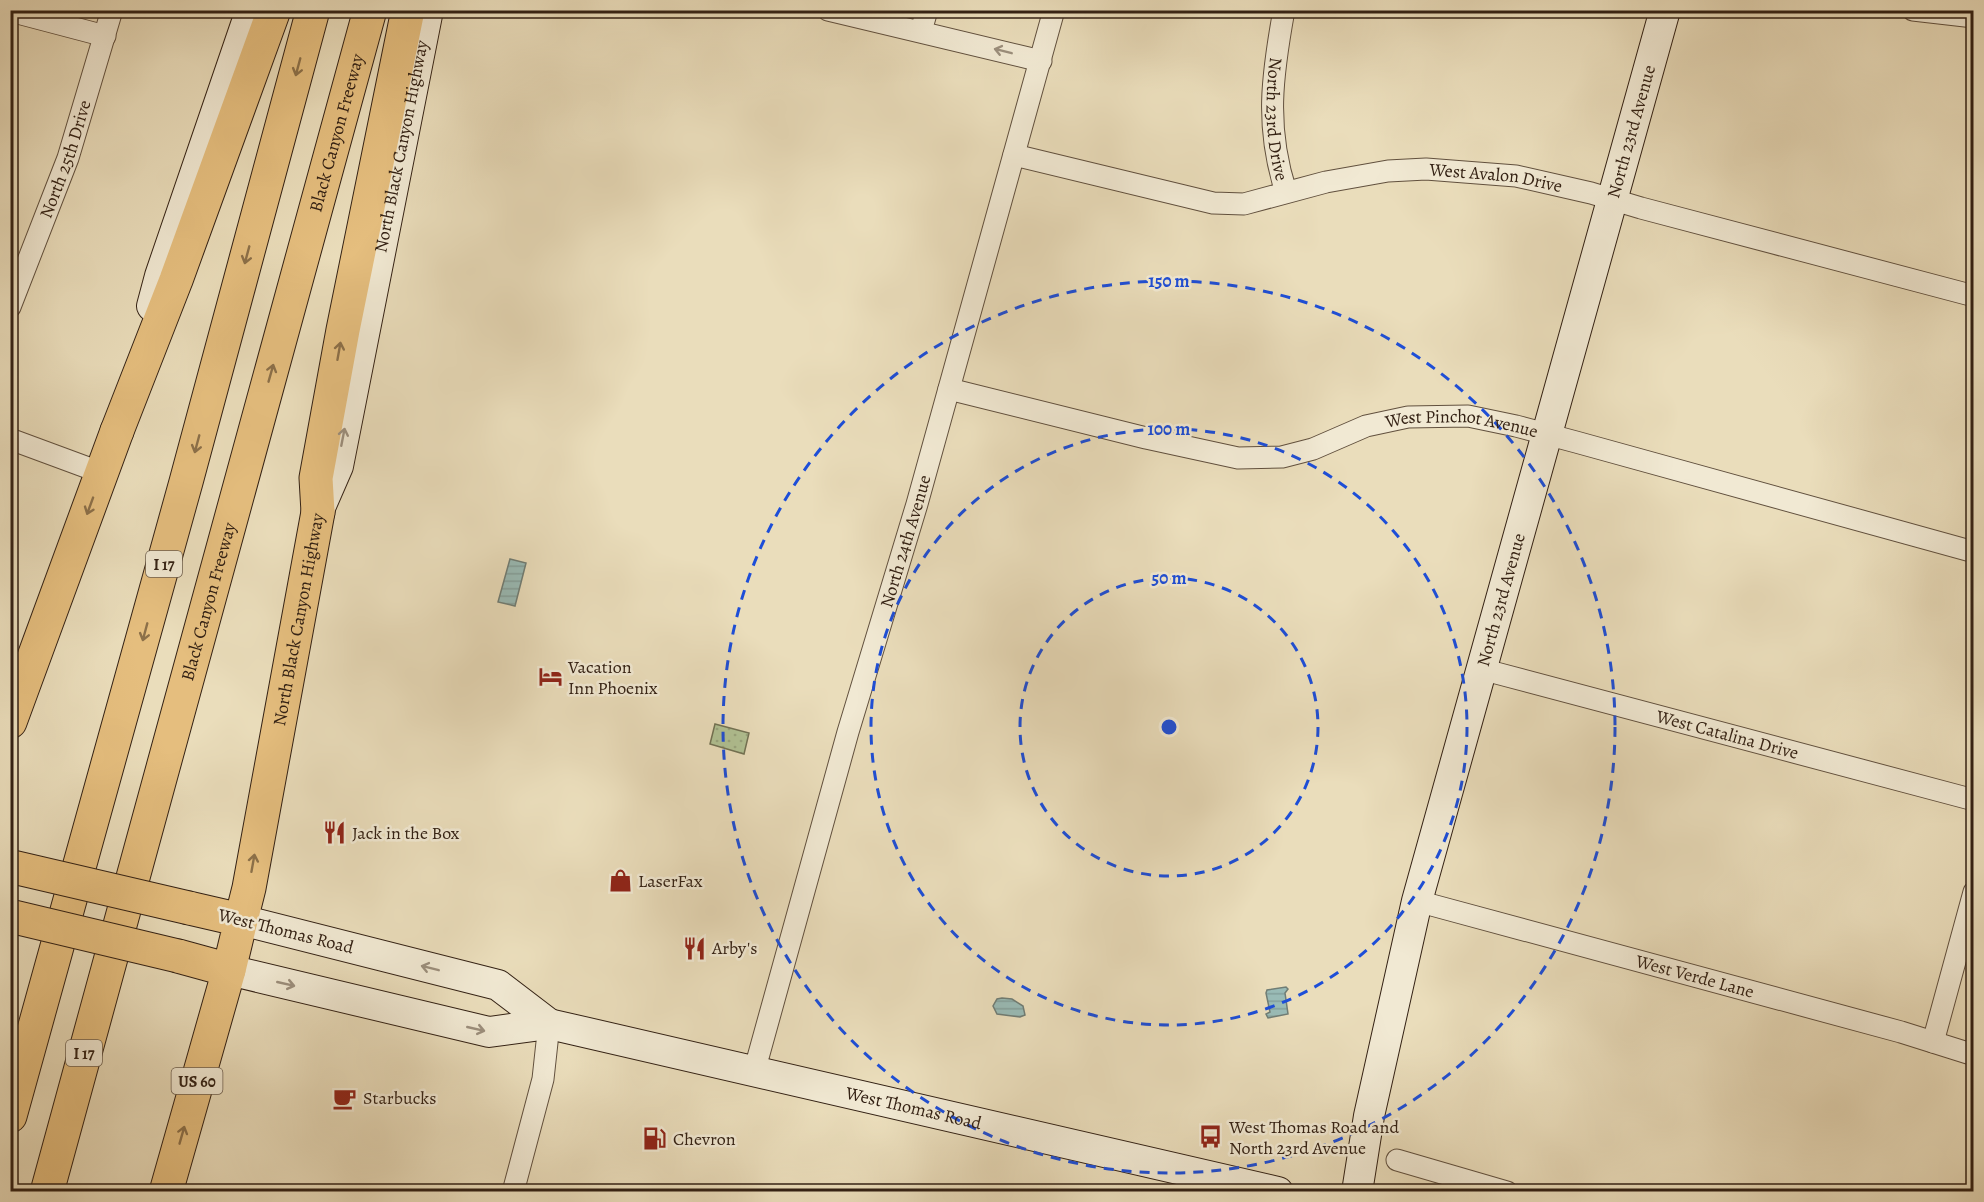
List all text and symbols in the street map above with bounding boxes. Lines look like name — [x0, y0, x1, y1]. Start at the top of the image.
street label: North Black Canyon Highway — [368, 37, 434, 255]
one-way arrow — [994, 45, 1013, 57]
street label: Black Canyon Freeway — [303, 50, 370, 215]
street label: North 23rd Drive — [1261, 56, 1294, 183]
one-way arrow — [292, 57, 303, 76]
street label: North 23rd Avenue — [1601, 62, 1661, 201]
street label: North 25th Drive — [34, 97, 97, 222]
street label: West Avalon Drive — [1427, 157, 1565, 198]
one-way arrow — [241, 245, 253, 264]
text: 150 m — [1148, 269, 1190, 293]
one-way arrow — [334, 342, 345, 361]
one-way arrow — [266, 364, 277, 383]
street label: West Pinchot Avenue — [1382, 404, 1541, 443]
text: 100 m — [1148, 417, 1190, 441]
one-way arrow — [338, 428, 349, 448]
one-way arrow — [190, 434, 202, 453]
street label: North 24th Avenue — [874, 472, 936, 610]
one-way arrow — [84, 496, 95, 515]
street label: North Black Canyon Highway — [267, 510, 330, 728]
street label: Black Canyon Freeway — [175, 519, 242, 684]
street label: North 23rd Avenue — [1471, 530, 1531, 669]
road number: I 17 — [146, 551, 182, 577]
text: 50 m — [1152, 566, 1186, 590]
one-way arrow — [139, 622, 150, 641]
place label: Vacation Inn Phoenix — [567, 655, 658, 700]
hotel icon: Vacation Inn Phoenix — [537, 664, 563, 690]
street label: West Catalina Drive — [1653, 704, 1801, 765]
centre of rings — [1159, 717, 1179, 737]
restaurant icon: Jack in the Box — [321, 820, 347, 846]
place label: Jack in the Box — [352, 821, 460, 845]
one-way arrow — [248, 853, 259, 873]
shop icon: LaserFax — [607, 868, 633, 894]
place label: LaserFax — [638, 869, 703, 893]
street label: West Thomas Road — [215, 902, 356, 959]
restaurant icon: Arby's — [681, 935, 707, 961]
place label: Arby's — [711, 936, 757, 960]
street label: West Verde Lane — [1632, 949, 1757, 1004]
one-way arrow — [421, 961, 440, 973]
one-way arrow — [276, 978, 295, 990]
one-way arrow — [466, 1023, 485, 1035]
road number: I 17 — [66, 1040, 102, 1066]
road number: US 60 — [172, 1068, 222, 1094]
street label: West Thomas Road — [842, 1081, 984, 1135]
cafe icon: Starbucks — [332, 1085, 358, 1111]
place label: Starbucks — [363, 1086, 436, 1110]
place label: West Thomas Road and North 23rd Avenue — [1228, 1115, 1399, 1160]
bus stop icon: West Thomas Road and North 23rd Avenue — [1198, 1124, 1224, 1150]
one-way arrow — [177, 1126, 188, 1145]
fuel station icon: Chevron — [642, 1126, 668, 1152]
place label: Chevron — [673, 1127, 736, 1151]

